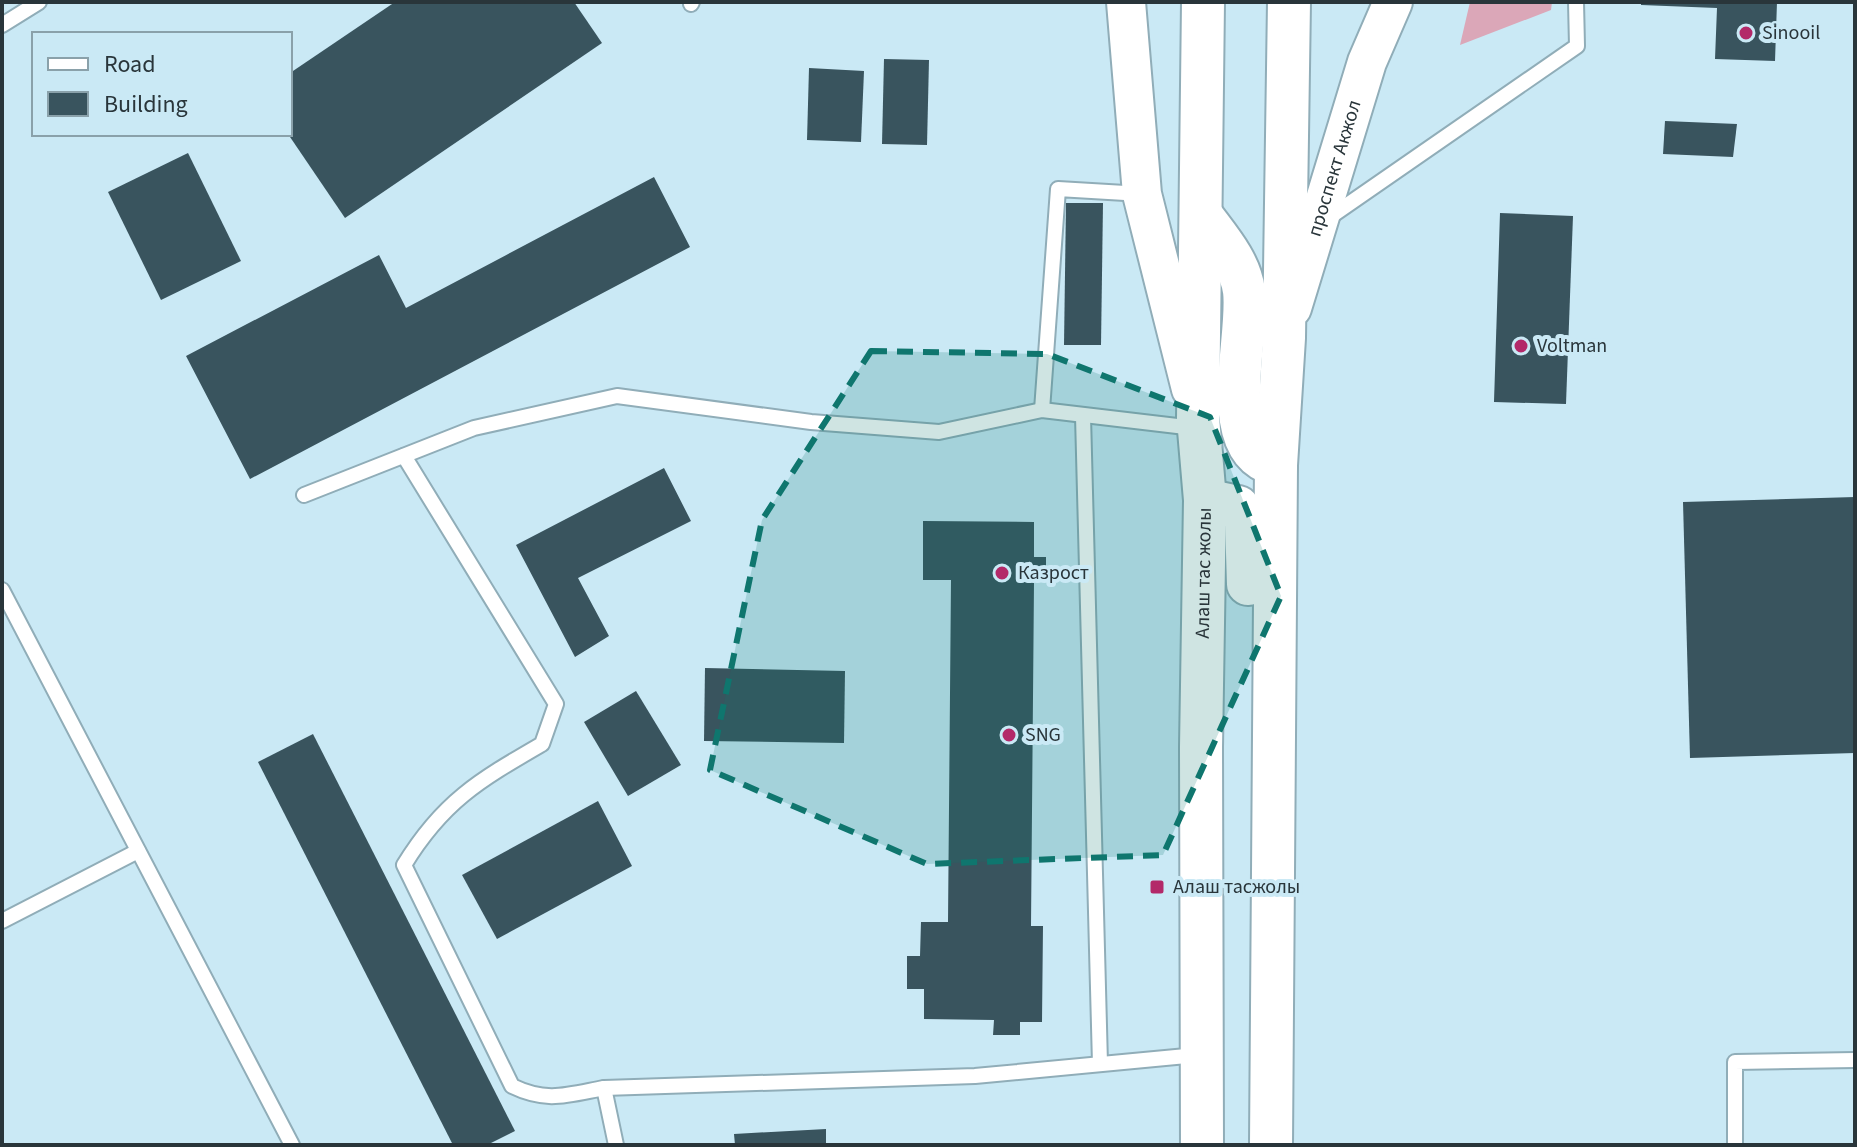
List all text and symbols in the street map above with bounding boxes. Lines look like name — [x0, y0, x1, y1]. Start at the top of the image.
place label: Sinooil — [1762, 19, 1820, 47]
marker: Sinooil — [1737, 24, 1755, 42]
legend — [32, 32, 292, 136]
text: Road — [104, 47, 156, 82]
text: Building — [104, 87, 188, 122]
street label: проспект Акжол — [1301, 97, 1369, 240]
place label: Voltman — [1537, 332, 1607, 360]
marker: Voltman — [1512, 337, 1530, 355]
street label: Алаш тас жолы — [1189, 507, 1219, 639]
place label: Казрост — [1018, 559, 1089, 587]
marker: Казрост — [993, 564, 1011, 582]
place label: SNG — [1025, 721, 1061, 749]
marker: SNG — [1000, 726, 1018, 744]
place label: Алаш тасжолы — [1173, 873, 1300, 901]
marker: Алаш тасжолы — [1148, 878, 1166, 896]

